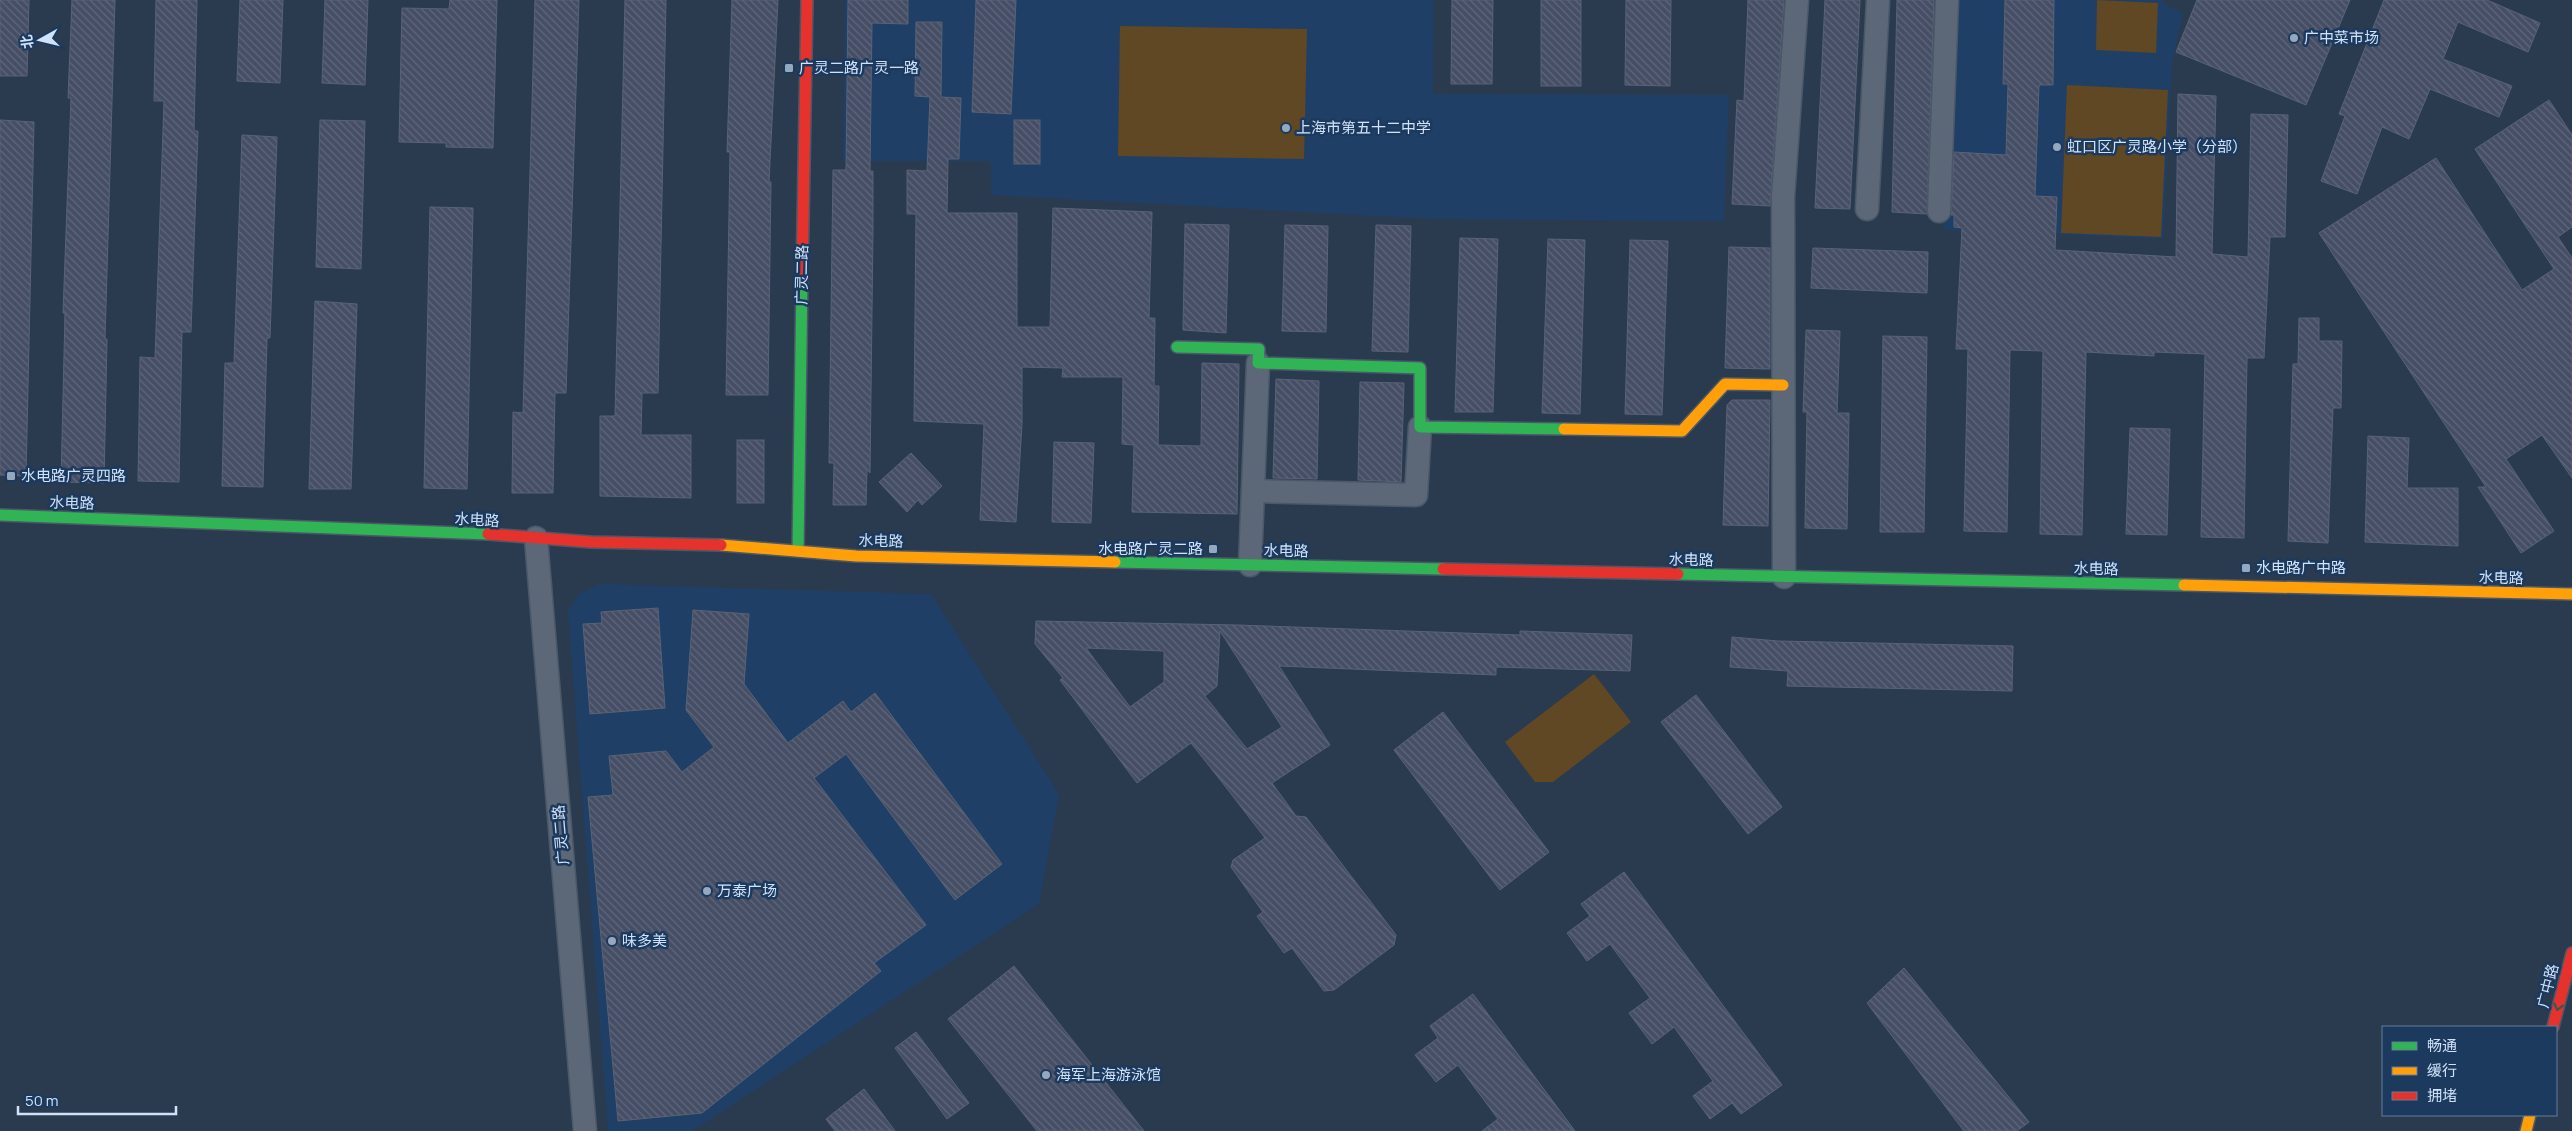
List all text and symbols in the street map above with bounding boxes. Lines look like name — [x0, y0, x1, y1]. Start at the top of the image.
north arrow — [15, 15, 65, 65]
place label: 广中菜市场 — [2304, 27, 2379, 48]
marker: 广中菜市场 — [2288, 32, 2300, 44]
text: 北 — [16, 34, 37, 50]
place label: 广灵二路广灵一路 — [799, 57, 919, 78]
marker: 广灵二路广灵一路 — [783, 62, 795, 74]
place label: 上海市第五十二中学 — [1296, 117, 1431, 138]
marker: 上海市第五十二中学 — [1280, 122, 1292, 134]
place label: 虹口区广灵路小学（分部） — [2067, 136, 2247, 157]
marker: 虹口区广灵路小学（分部） — [2051, 141, 2063, 153]
street label: 广灵二路 — [790, 245, 813, 305]
place label: 水电路广灵四路 — [21, 465, 126, 486]
marker: 水电路广灵四路 — [5, 470, 17, 482]
street label: 水电路 — [49, 491, 95, 514]
street label: 水电路 — [454, 508, 500, 531]
street label: 水电路 — [858, 529, 904, 552]
place label: 水电路广灵二路 — [1098, 538, 1203, 559]
street label: 水电路 — [1263, 540, 1309, 561]
marker: 水电路广灵二路 — [1207, 543, 1219, 555]
street label: 水电路 — [1668, 549, 1714, 570]
place label: 水电路广中路 — [2256, 557, 2346, 578]
street label: 水电路 — [2073, 558, 2119, 579]
marker: 水电路广中路 — [2240, 562, 2252, 574]
street label: 水电路 — [2478, 567, 2524, 588]
street label: 广灵二路 — [547, 804, 574, 866]
place label: 万泰广场 — [717, 880, 777, 901]
marker: 万泰广场 — [701, 885, 713, 897]
place label: 味多美 — [622, 930, 667, 951]
marker: 味多美 — [606, 935, 618, 947]
street label: 广中路 — [2532, 961, 2563, 1010]
one-way arrow — [2553, 1002, 2564, 1011]
legend — [2382, 1026, 2557, 1116]
text: 畅通 — [2427, 1035, 2457, 1056]
text: 缓行 — [2427, 1060, 2457, 1081]
place label: 海军上海游泳馆 — [1056, 1064, 1161, 1085]
marker: 海军上海游泳馆 — [1040, 1069, 1052, 1081]
scale bar — [18, 1084, 175, 1116]
text: 拥堵 — [2427, 1085, 2457, 1106]
text: 50 m — [25, 1090, 59, 1111]

